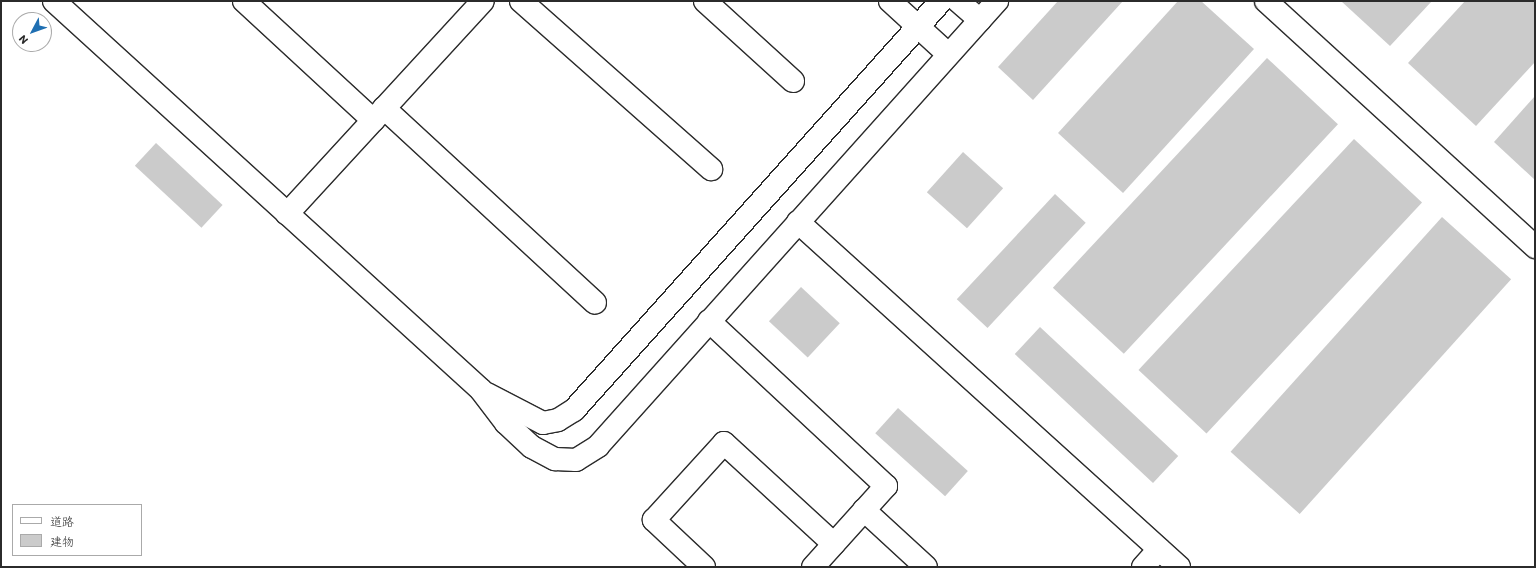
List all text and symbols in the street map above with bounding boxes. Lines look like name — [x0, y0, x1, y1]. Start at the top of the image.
north arrow — [12, 12, 52, 52]
text: N — [16, 32, 31, 47]
legend — [12, 504, 142, 556]
text: 道路 — [50, 515, 74, 529]
text: 建物 — [50, 535, 74, 549]

